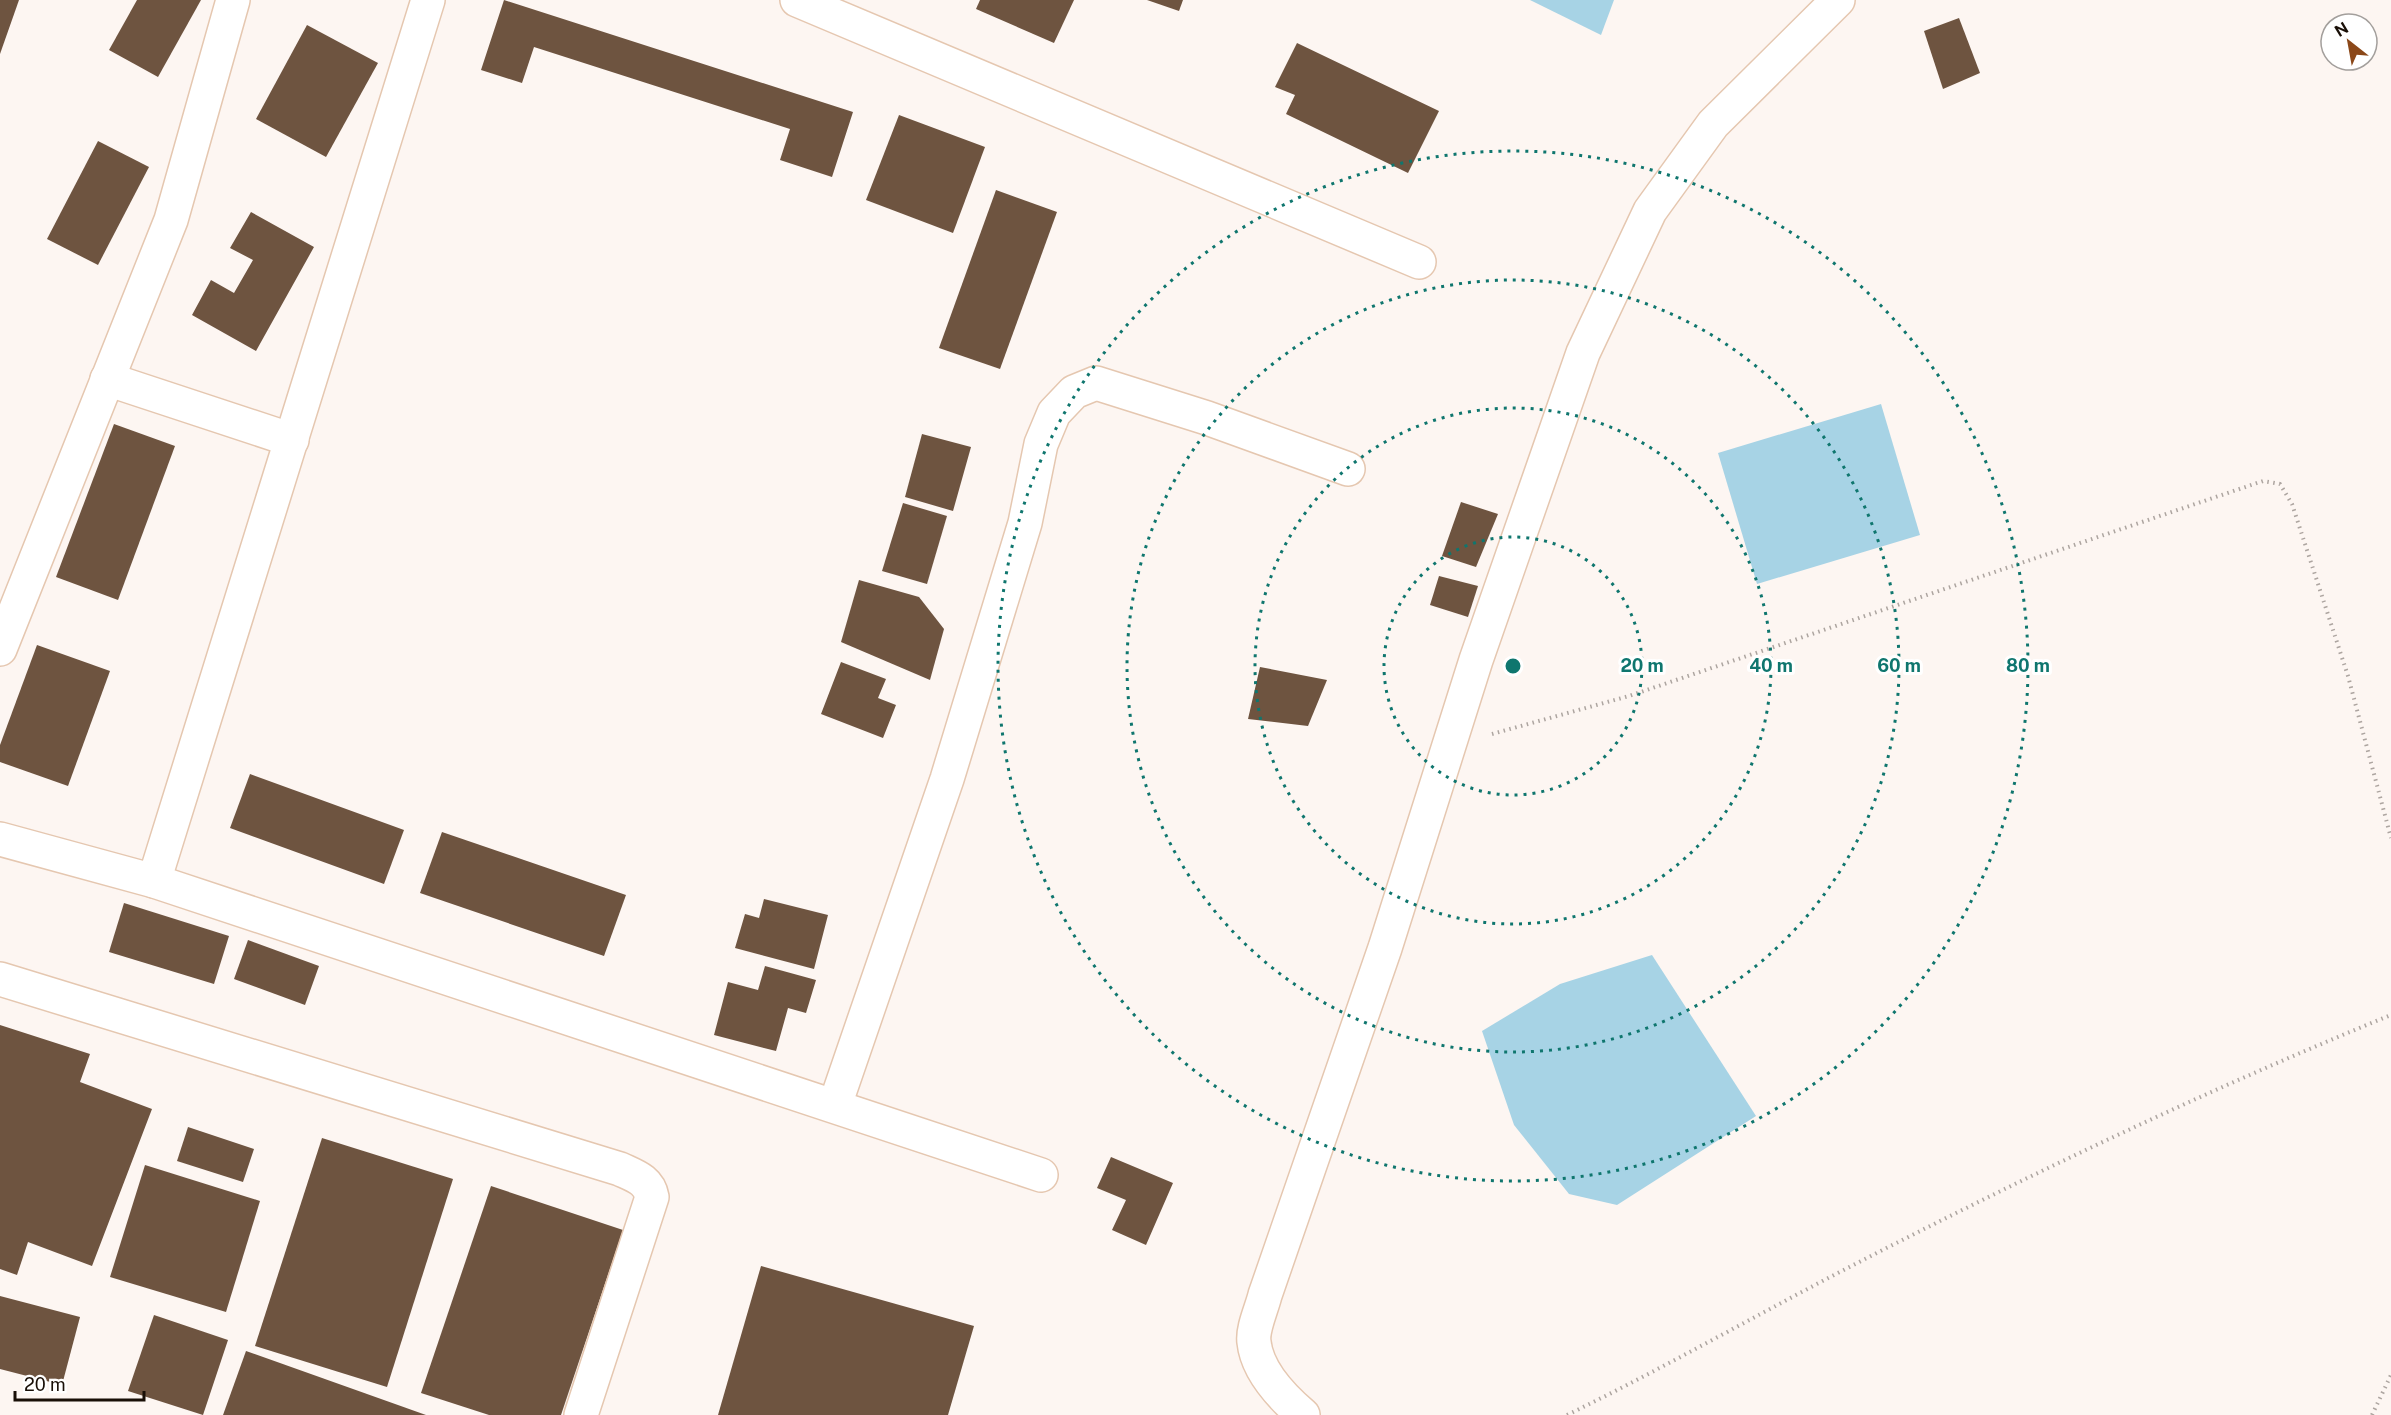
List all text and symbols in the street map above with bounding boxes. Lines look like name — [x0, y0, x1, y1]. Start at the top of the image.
north arrow — [2319, 12, 2379, 72]
text: N — [2331, 18, 2352, 41]
text: 20 m — [1620, 655, 1664, 676]
text: 40 m — [1749, 655, 1793, 676]
text: 60 m — [1877, 655, 1921, 676]
text: 80 m — [2006, 655, 2050, 676]
centre of rings — [1503, 656, 1523, 676]
scale bar — [15, 1364, 144, 1402]
text: 20 m — [24, 1374, 66, 1395]

